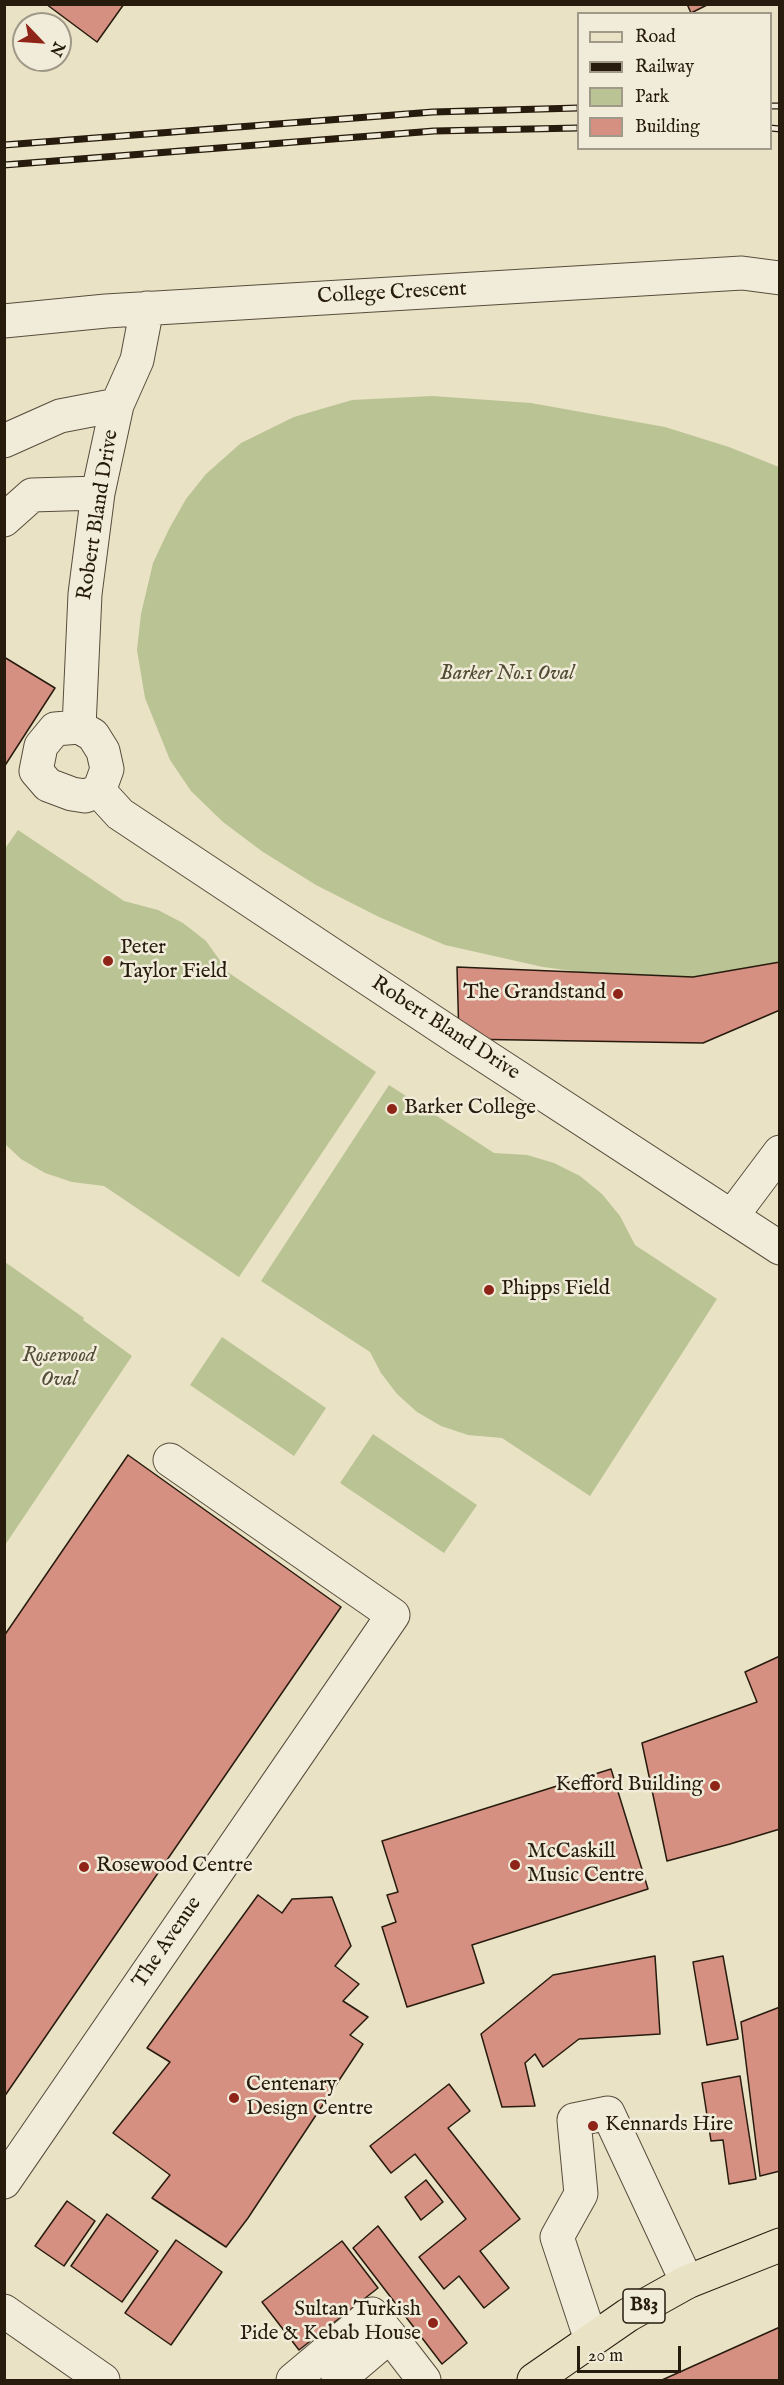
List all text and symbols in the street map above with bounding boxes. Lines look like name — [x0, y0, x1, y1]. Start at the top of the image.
north arrow — [12, 12, 72, 72]
legend — [577, 12, 772, 150]
text: Road — [635, 26, 676, 49]
text: N — [45, 38, 68, 59]
text: Railway — [635, 56, 694, 79]
text: Park — [635, 86, 669, 109]
text: Building — [635, 116, 700, 139]
street label: College Crescent — [317, 278, 467, 310]
street label: Robert Bland Drive — [73, 428, 125, 602]
park label: Barker No.1 Oval — [440, 662, 574, 688]
place label: Peter Taylor Field — [120, 936, 227, 986]
marker: Peter Taylor Field — [101, 954, 115, 968]
street label: Robert Bland Drive — [366, 972, 524, 1086]
place label: The Grandstand — [463, 981, 606, 1007]
marker: The Grandstand — [611, 987, 625, 1001]
place label: Barker College — [404, 1096, 536, 1122]
marker: Barker College — [385, 1102, 399, 1116]
place label: Phipps Field — [501, 1277, 610, 1303]
marker: Phipps Field — [482, 1283, 496, 1297]
park label: Rosewood Oval — [22, 1344, 96, 1394]
place label: Kefford Building — [555, 1773, 703, 1799]
marker: Kefford Building — [708, 1779, 722, 1793]
place label: McCaskill Music Centre — [527, 1840, 644, 1890]
place label: Rosewood Centre — [96, 1854, 253, 1880]
marker: McCaskill Music Centre — [508, 1858, 522, 1872]
marker: Rosewood Centre — [77, 1860, 91, 1874]
street label: The Avenue — [128, 1892, 208, 1994]
place label: Centenary Design Centre — [246, 2073, 373, 2123]
marker: Centenary Design Centre — [227, 2091, 241, 2105]
place label: Kennards Hire — [605, 2113, 733, 2139]
marker: Kennards Hire — [586, 2119, 600, 2133]
road number: B83 — [623, 2289, 665, 2323]
place label: Sultan Turkish Pide & Kebab House — [240, 2298, 421, 2348]
marker: Sultan Turkish Pide & Kebab House — [426, 2316, 440, 2330]
scale bar — [580, 2334, 684, 2372]
text: 20 m — [588, 2345, 623, 2368]

